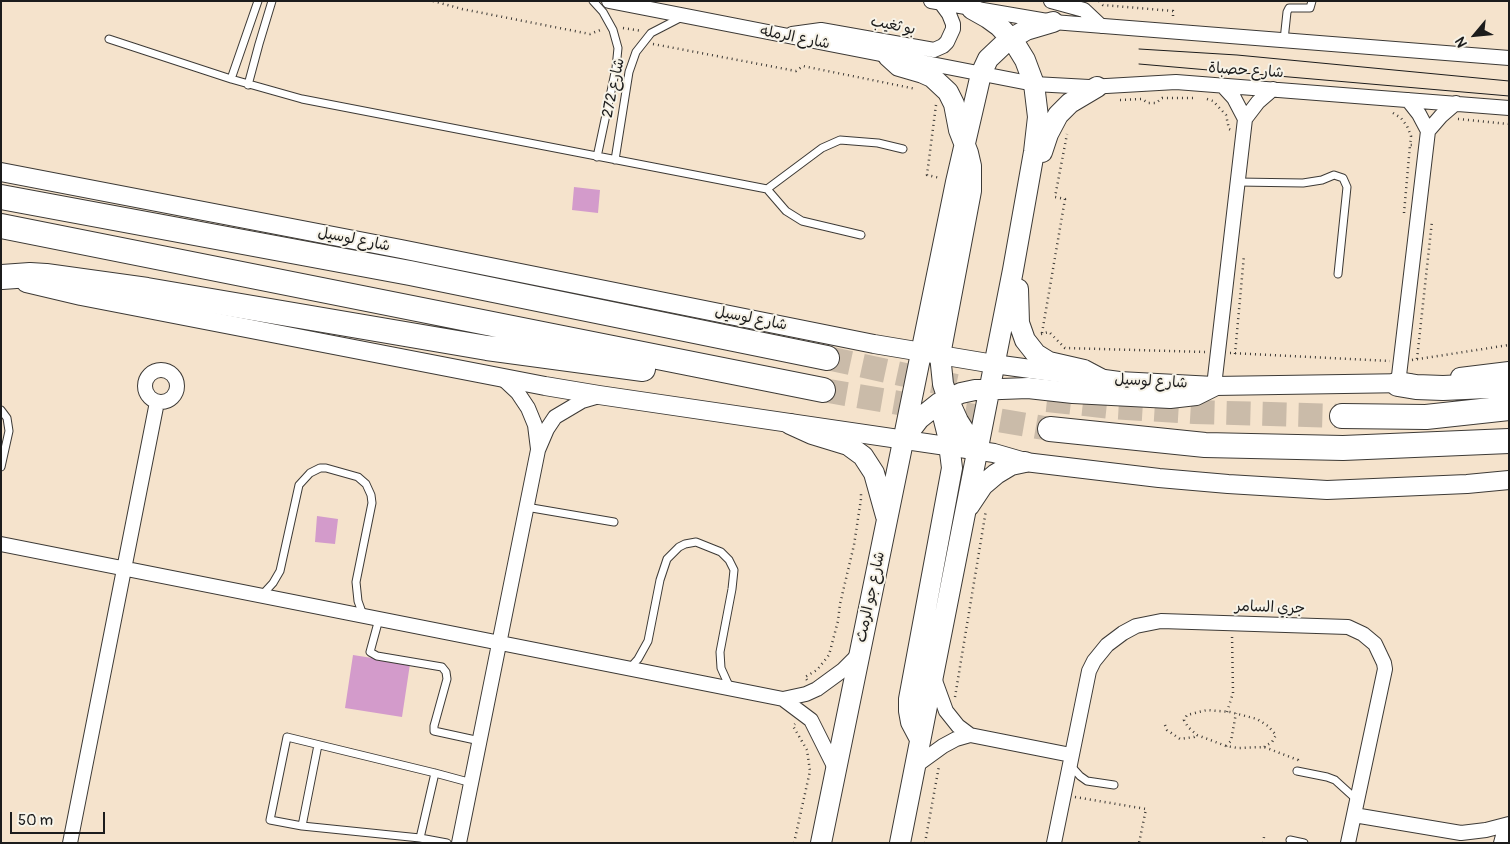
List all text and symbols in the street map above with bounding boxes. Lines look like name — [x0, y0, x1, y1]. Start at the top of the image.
north arrow — [1450, 10, 1500, 60]
street label: بو ثغيب — [869, 13, 917, 39]
street label: شارع الرمله — [759, 22, 831, 54]
text: N — [1452, 34, 1471, 50]
street label: شارع 272 — [599, 57, 629, 119]
street label: شارع حصباة — [1208, 59, 1284, 83]
street label: شارع لوسيل — [316, 224, 392, 256]
street label: شارع لوسيل — [713, 303, 789, 335]
street label: شارع لوسيل — [1114, 371, 1188, 393]
street label: شارع جو الرمث — [853, 550, 889, 644]
street label: جري السامر — [1235, 598, 1305, 618]
scale bar — [12, 802, 108, 834]
text: 50 m — [18, 811, 53, 830]

